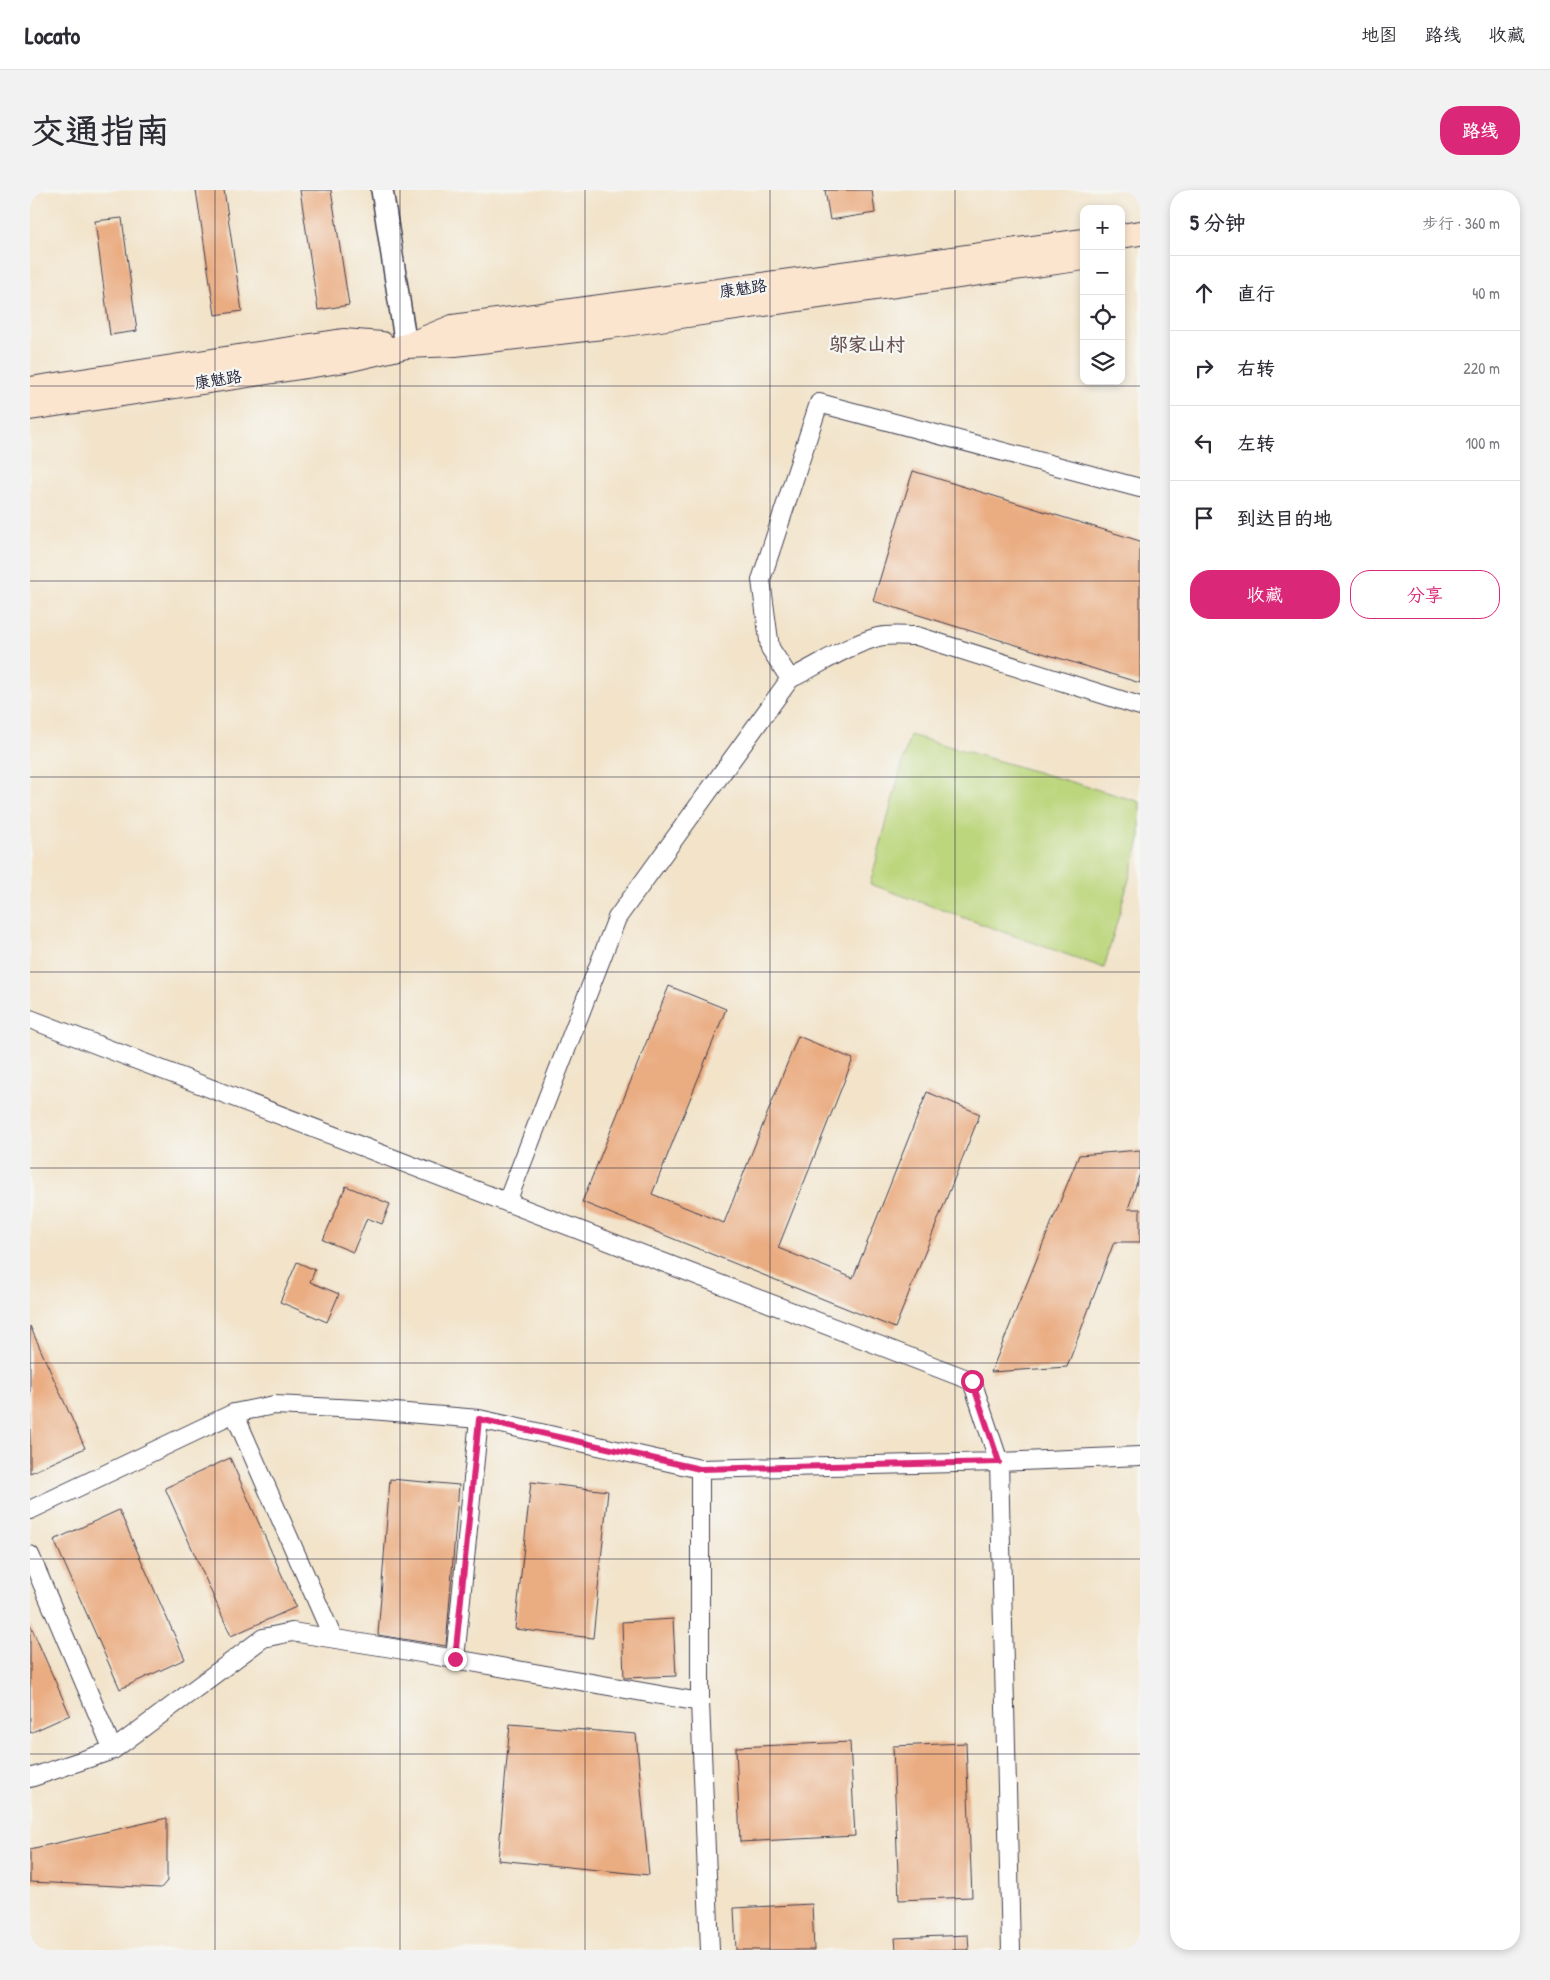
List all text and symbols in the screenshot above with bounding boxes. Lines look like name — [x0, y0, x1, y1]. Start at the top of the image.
text: Locato — [25, 19, 80, 51]
text: 地图 — [1361, 22, 1397, 47]
text: 路线 — [1425, 22, 1461, 47]
text: 收藏 — [1489, 22, 1525, 47]
button: 路线 — [1440, 106, 1520, 155]
text: 交通指南 — [30, 107, 170, 154]
map controls — [1080, 205, 1125, 385]
button: + — [1080, 205, 1125, 250]
text: 5 分钟 — [1190, 208, 1246, 237]
text: 步行 · 360 m — [1422, 212, 1500, 234]
button: − — [1080, 250, 1125, 295]
street label: 康魅路 — [718, 274, 768, 302]
icon: ahead — [1190, 279, 1218, 307]
text: 直行 — [1237, 280, 1275, 306]
text: 40 m — [1472, 282, 1500, 304]
button: locate — [1080, 295, 1125, 340]
district label: 邬家山村 — [829, 331, 905, 357]
button: layers — [1080, 340, 1125, 385]
icon: right — [1190, 354, 1218, 382]
text: 右转 — [1237, 355, 1275, 381]
text: 220 m — [1463, 357, 1500, 379]
street label: 康魅路 — [193, 364, 243, 394]
icon: left — [1190, 429, 1218, 457]
text: 左转 — [1237, 430, 1275, 456]
text: 100 m — [1465, 432, 1500, 454]
icon: arrive — [1190, 504, 1218, 532]
text: 到达目的地 — [1237, 505, 1332, 531]
button: 收藏 — [1190, 570, 1340, 619]
button: 分享 — [1350, 570, 1500, 619]
route start — [961, 1370, 984, 1393]
route end — [444, 1648, 467, 1671]

